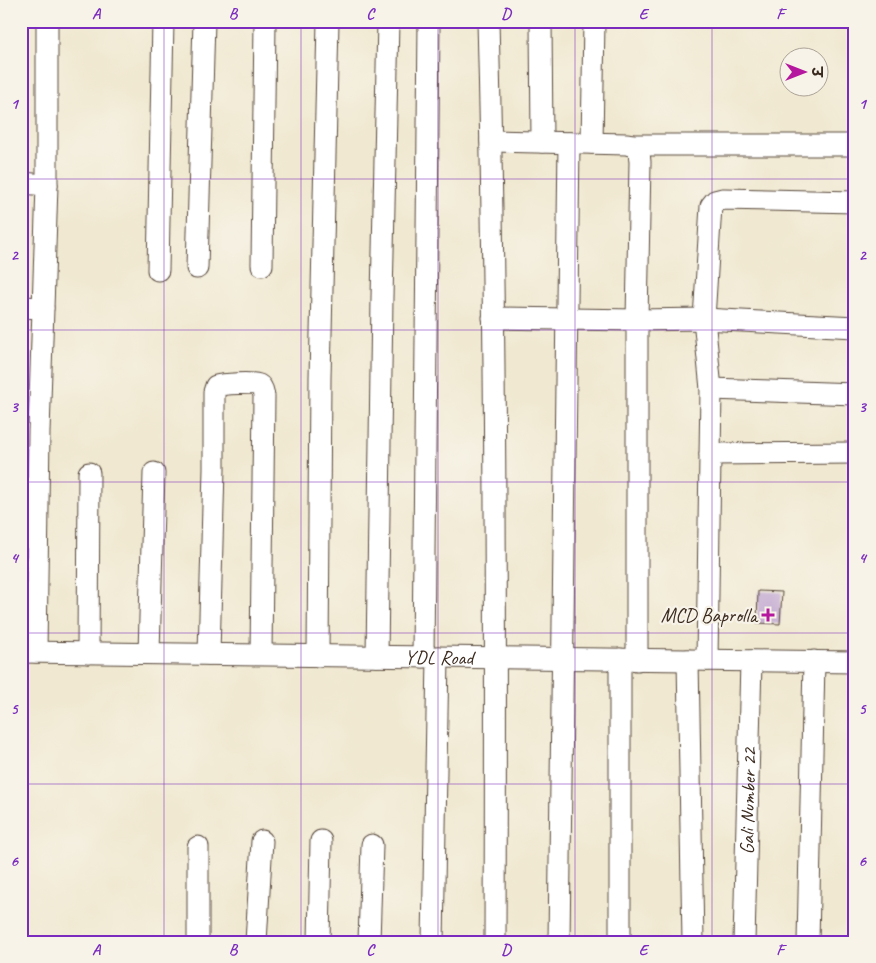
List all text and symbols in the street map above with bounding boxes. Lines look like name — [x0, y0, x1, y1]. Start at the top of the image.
text: A — [92, 4, 102, 24]
text: B — [229, 4, 239, 24]
text: C — [366, 4, 376, 24]
text: D — [501, 4, 512, 24]
text: E — [639, 4, 650, 24]
text: F — [776, 4, 787, 24]
north arrow — [778, 48, 828, 98]
text: उ — [808, 65, 825, 78]
text: 1 — [10, 94, 19, 114]
text: 1 — [858, 94, 867, 114]
text: 2 — [10, 245, 19, 265]
text: 2 — [858, 245, 867, 265]
text: 3 — [10, 397, 19, 417]
text: 3 — [858, 397, 867, 417]
text: 4 — [10, 548, 19, 568]
text: 4 — [858, 548, 867, 568]
place label: MCD Baprolla — [661, 603, 759, 628]
marker: MCD Baprolla — [761, 608, 775, 622]
street label: YDL Road — [405, 645, 477, 670]
text: 5 — [11, 699, 20, 719]
text: 5 — [859, 699, 868, 719]
street label: Gali Number 22 — [734, 745, 762, 855]
text: 6 — [10, 851, 19, 871]
text: 6 — [858, 851, 867, 871]
text: A — [92, 940, 102, 960]
text: B — [229, 940, 239, 960]
text: C — [366, 940, 376, 960]
text: D — [501, 940, 512, 960]
text: E — [639, 940, 650, 960]
text: F — [776, 940, 787, 960]

